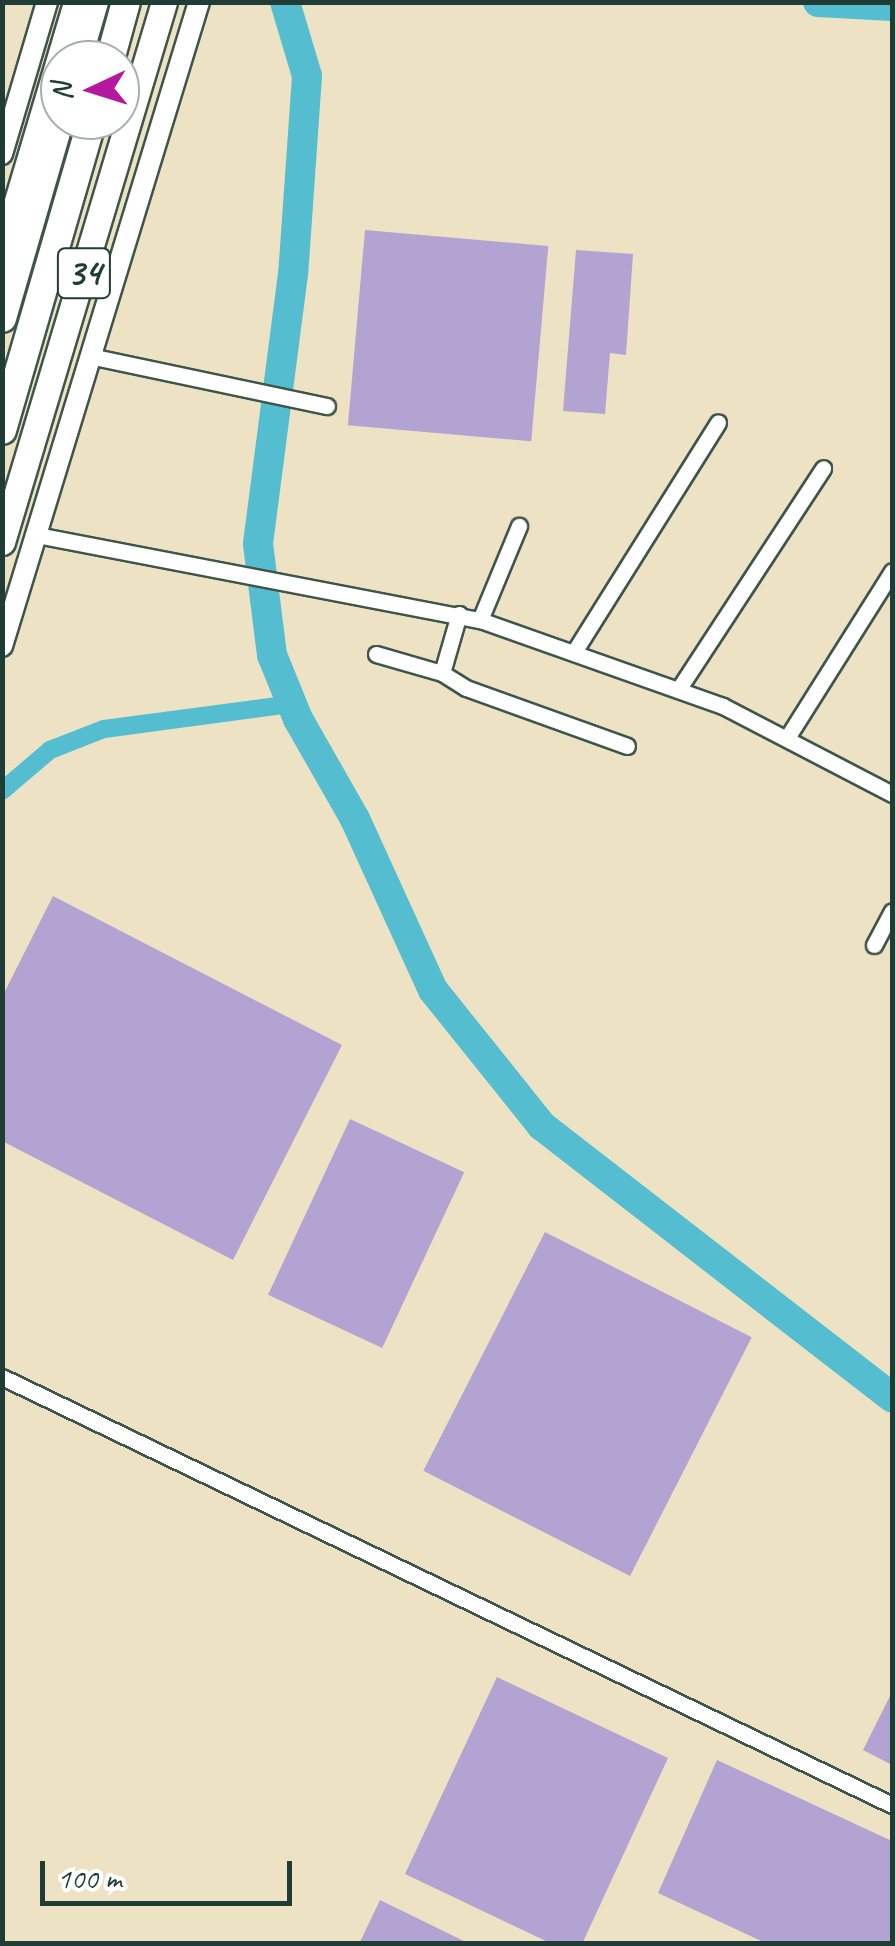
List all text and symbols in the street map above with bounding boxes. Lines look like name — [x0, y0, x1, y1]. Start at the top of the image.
north arrow — [40, 40, 140, 140]
text: N — [44, 82, 80, 102]
road number: 34 — [56, 240, 112, 306]
scale bar — [45, 1841, 298, 1903]
text: 100 m — [57, 1859, 122, 1897]

